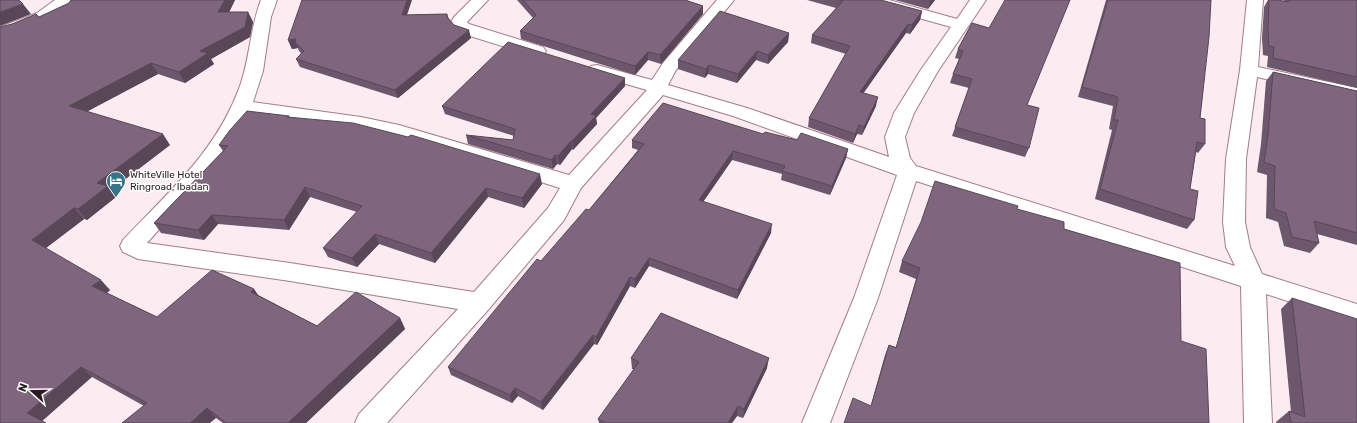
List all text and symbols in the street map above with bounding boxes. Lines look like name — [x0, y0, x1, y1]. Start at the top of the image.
place label: WhiteVille Hotel Ringroad, Ibadan — [130, 169, 209, 193]
hotel icon: WhiteVille Hotel Ringroad, Ibadan — [105, 170, 127, 198]
north arrow — [12, 371, 52, 411]
text: N — [16, 381, 31, 394]

